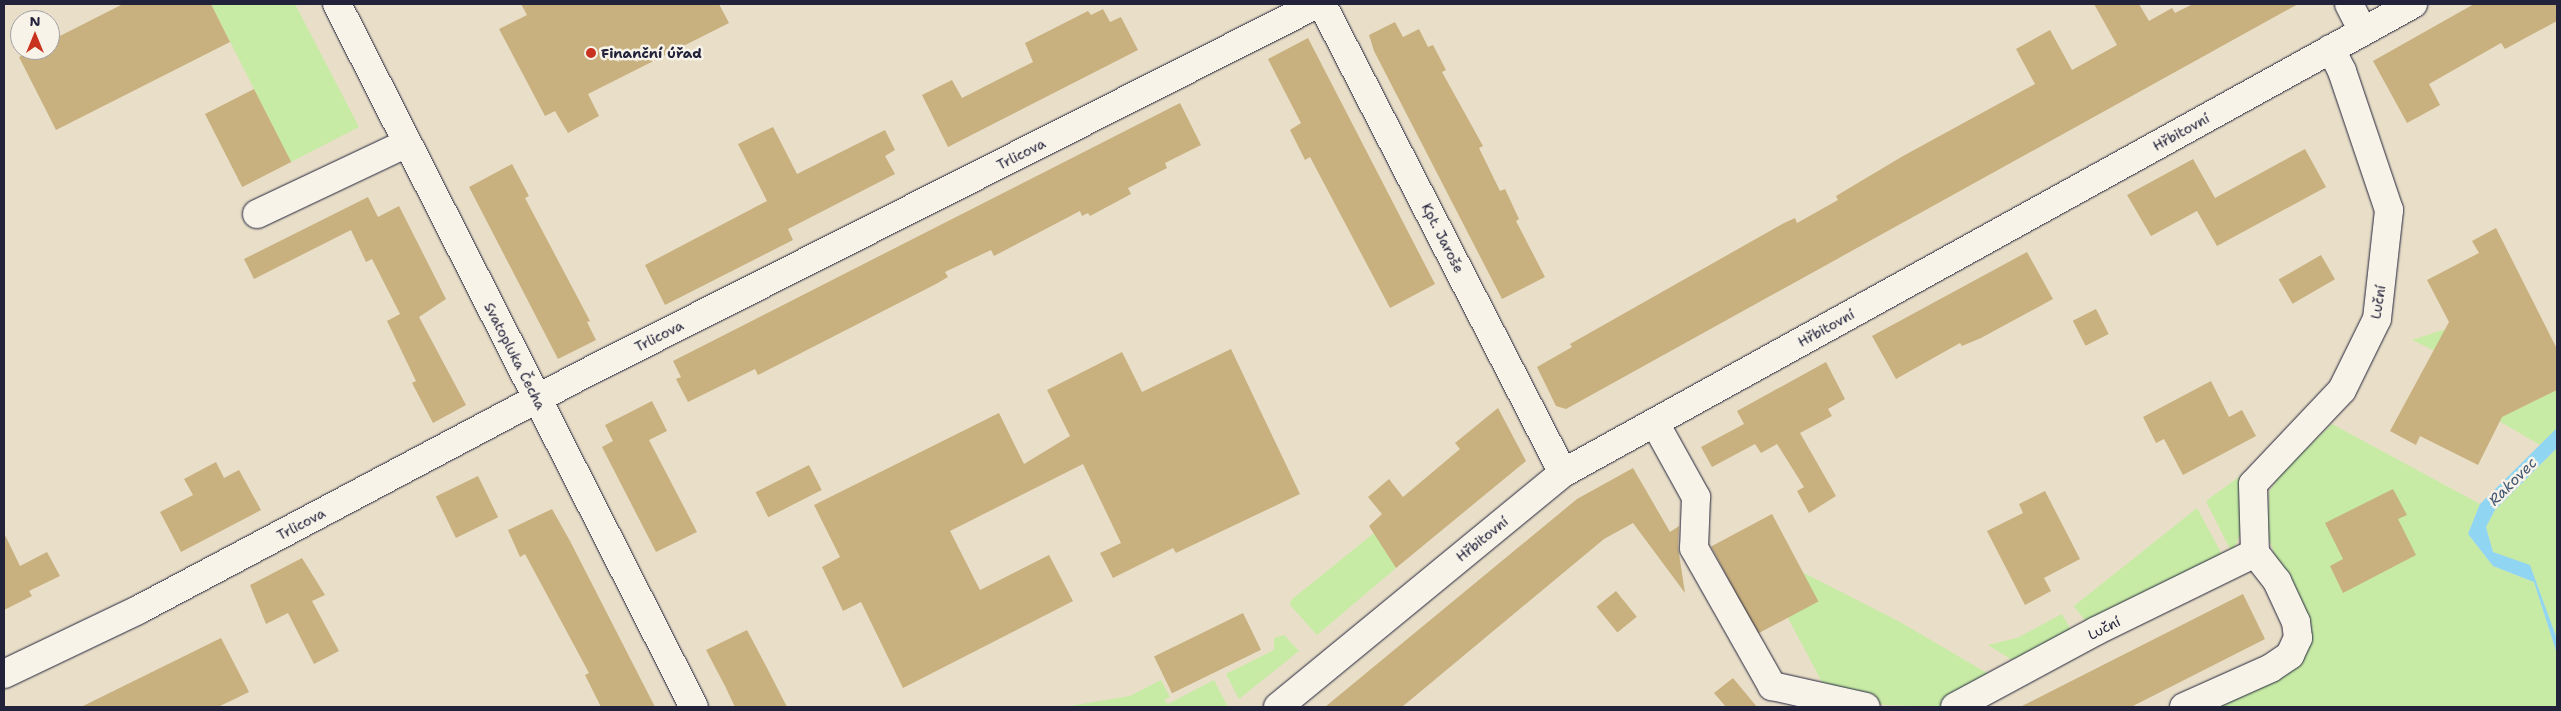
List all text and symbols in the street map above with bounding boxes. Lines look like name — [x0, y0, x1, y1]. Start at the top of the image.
north arrow — [10, 10, 60, 60]
text: N — [29, 12, 41, 30]
place label: Finanční úřad — [601, 45, 702, 61]
marker: Finanční úřad — [585, 47, 597, 59]
street label: Hřbitovní — [2150, 110, 2212, 154]
street label: Trlicova — [994, 135, 1048, 173]
street label: Kpt. Jaroše — [1418, 200, 1468, 276]
street label: Luční — [2367, 284, 2389, 320]
street label: Svatopluka Čecha — [481, 300, 549, 412]
street label: Hřbitovní — [1795, 306, 1857, 350]
street label: Trlicova — [632, 317, 686, 355]
water label: Rakovec — [2485, 454, 2541, 510]
street label: Trlicova — [274, 504, 328, 544]
street label: Hřbitovní — [1453, 513, 1511, 565]
street label: Luční — [2085, 613, 2123, 643]

